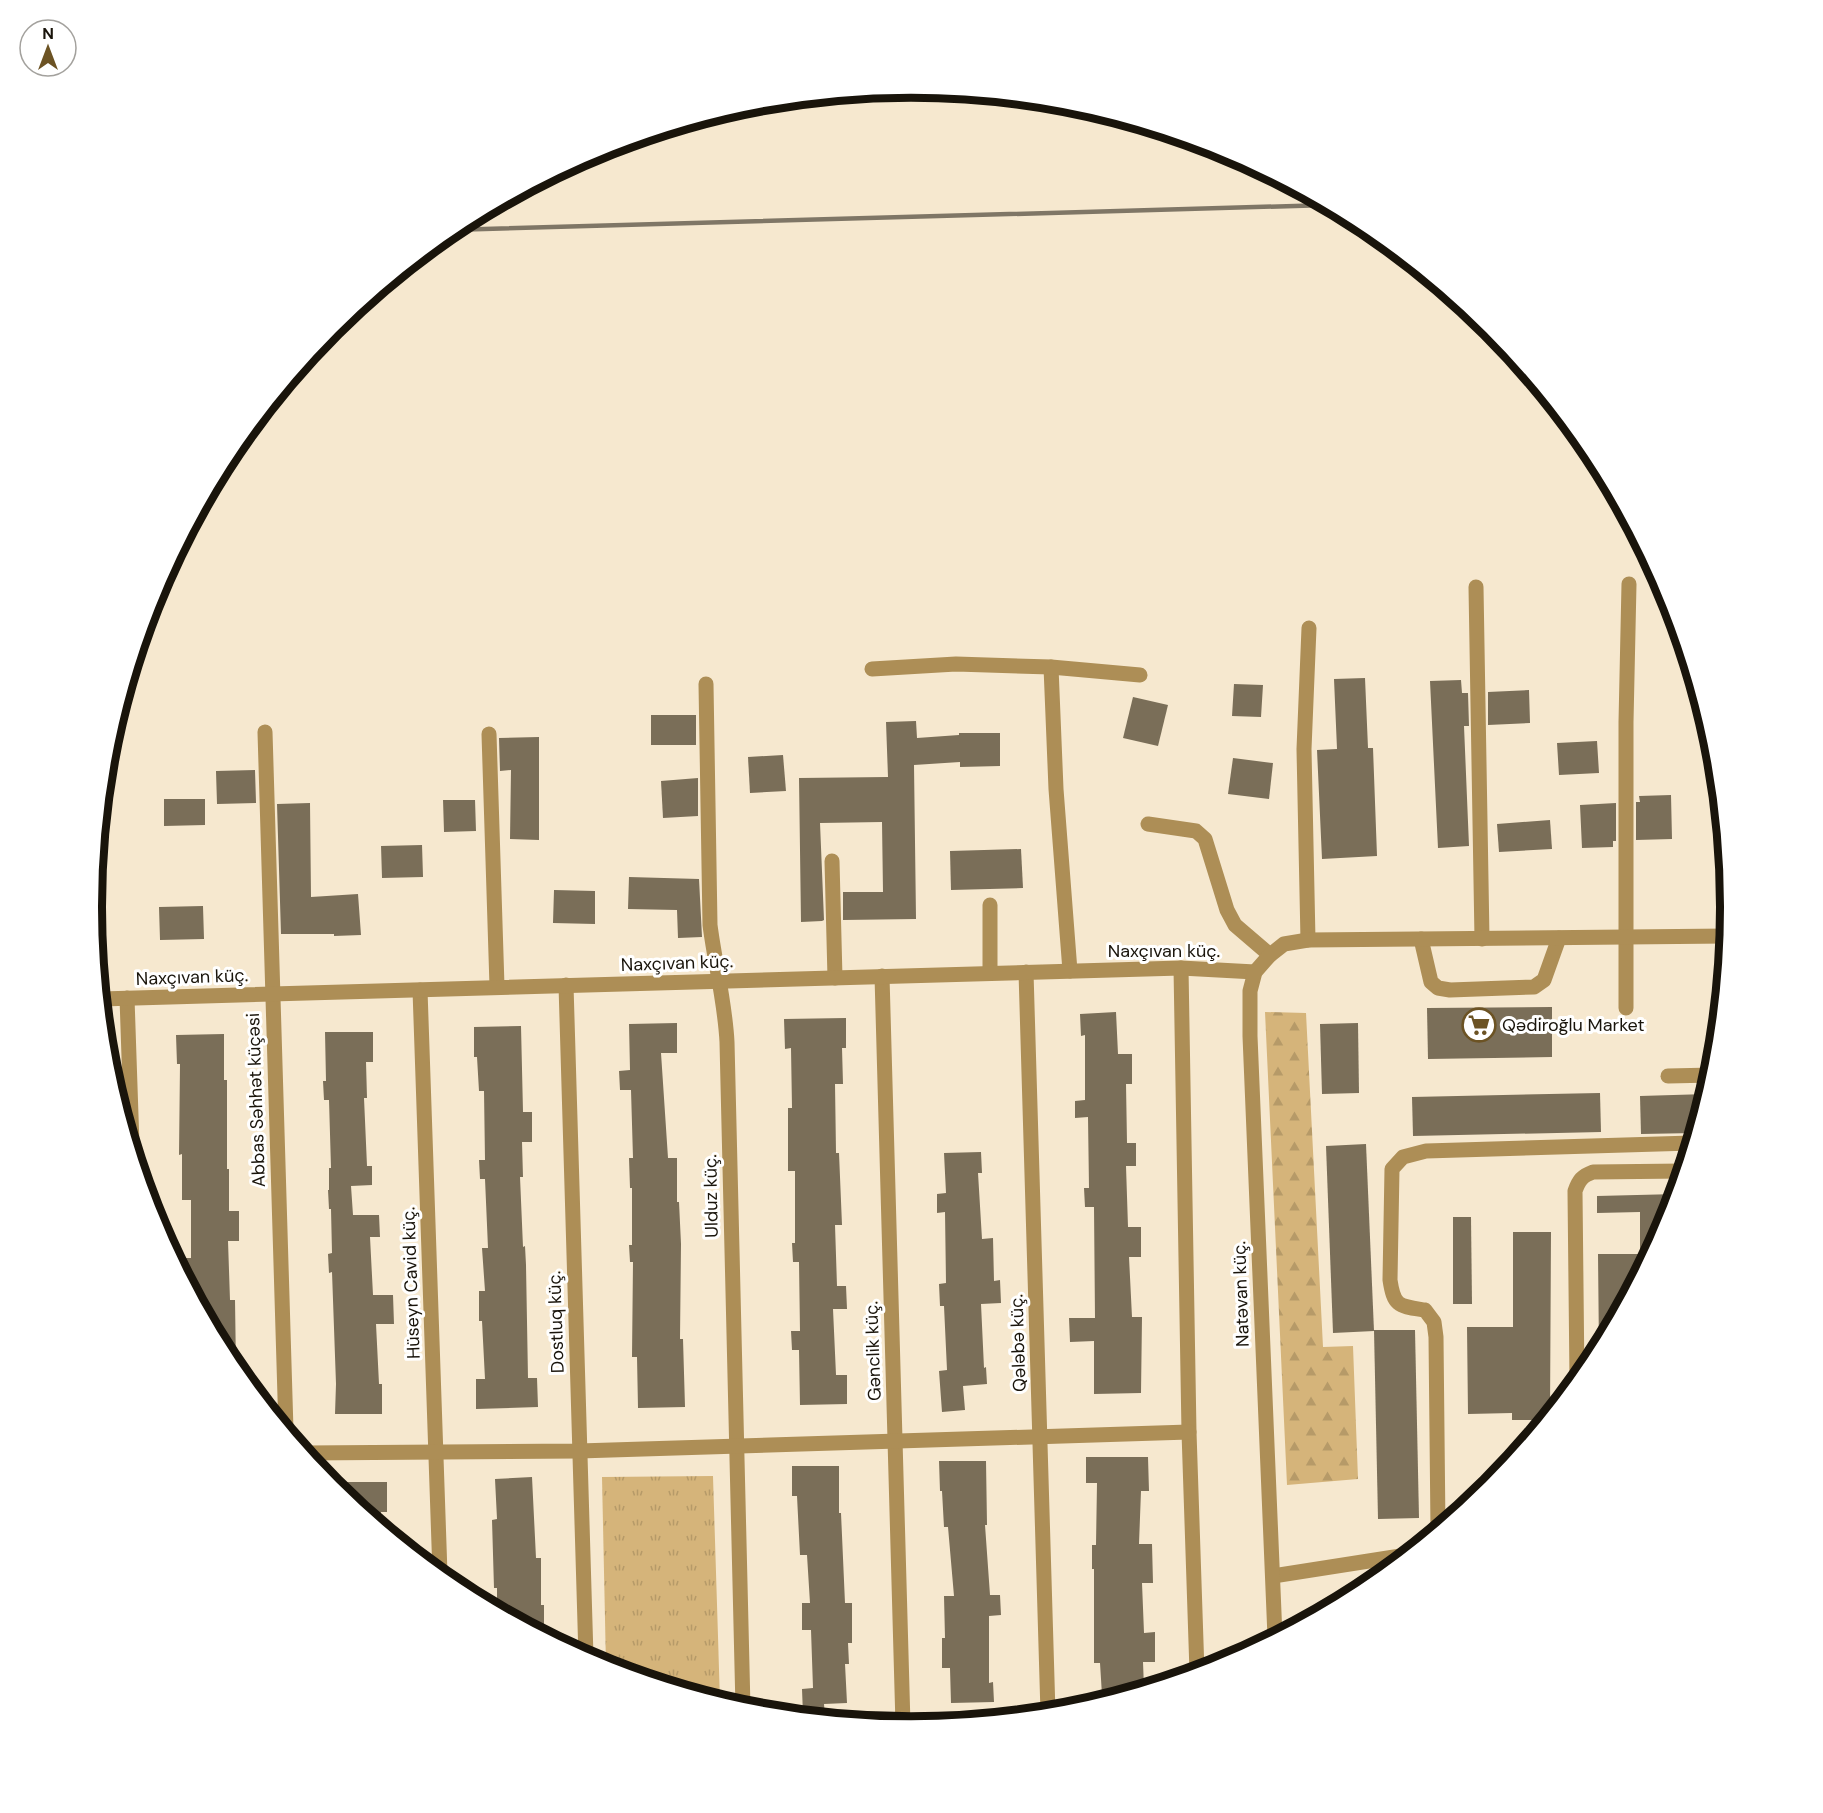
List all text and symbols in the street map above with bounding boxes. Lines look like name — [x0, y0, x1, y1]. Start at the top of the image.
north arrow — [18, 18, 78, 78]
text: N — [42, 23, 54, 44]
street label: Naxçıvan küç. — [1108, 939, 1220, 963]
street label: Naxçıvan küç. — [620, 949, 734, 977]
street label: Naxçıvan küç. — [135, 963, 249, 991]
supermarket icon: Qədiroğlu Market — [1461, 1007, 1497, 1043]
street label: Abbas Səhhət küçəsi — [241, 1012, 271, 1188]
place label: Qədiroğlu Market — [1502, 1013, 1645, 1037]
street label: Ulduz küç. — [698, 1154, 724, 1238]
street label: Hüseyn Cavid küç. — [396, 1207, 426, 1359]
street label: Natəvan küç. — [1227, 1241, 1255, 1347]
street label: Dostluq küç. — [542, 1270, 570, 1374]
street label: Qələbə küç. — [1004, 1294, 1032, 1392]
street label: Gənclik küç. — [859, 1301, 887, 1401]

